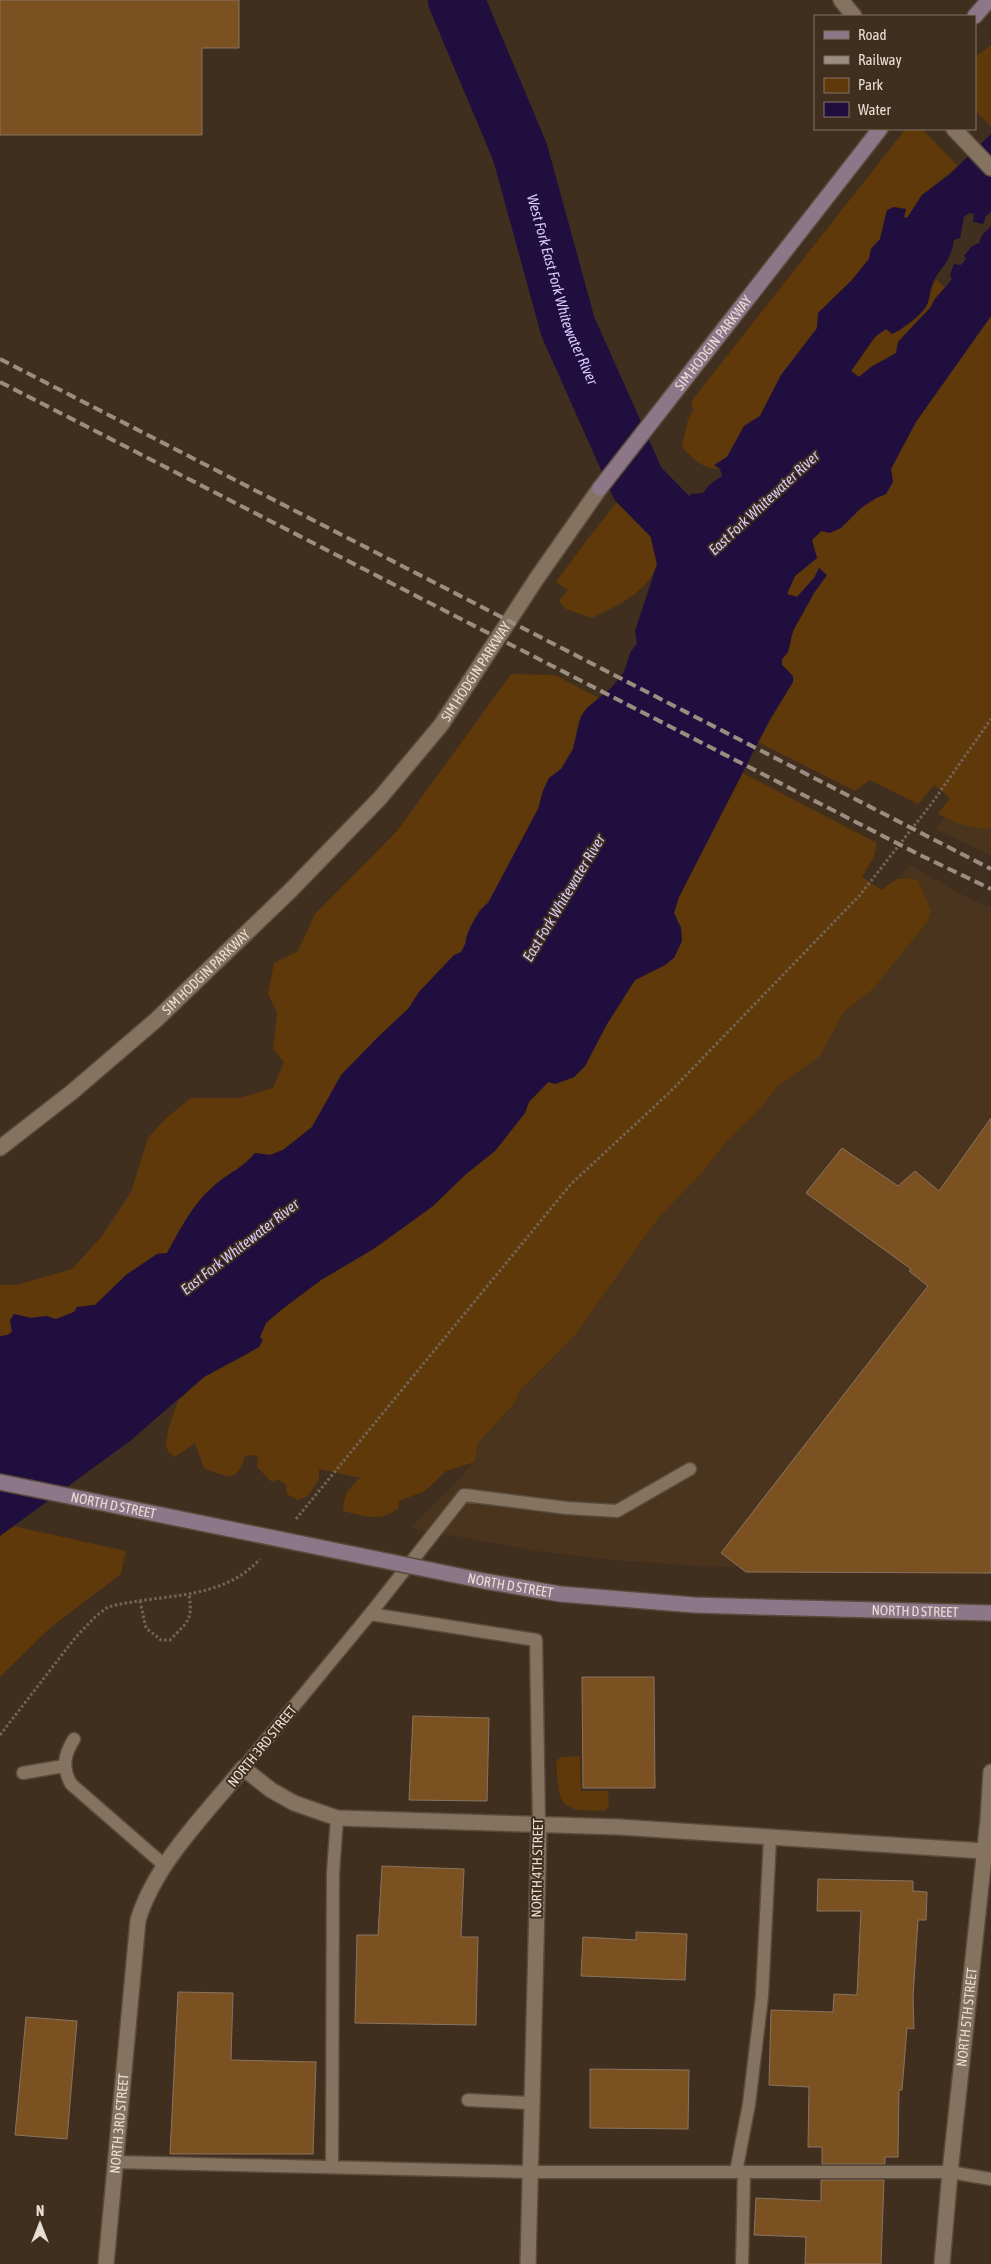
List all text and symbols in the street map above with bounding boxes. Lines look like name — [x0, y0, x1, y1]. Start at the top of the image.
legend — [814, 15, 976, 130]
text: Road — [858, 26, 887, 43]
text: Railway — [858, 51, 902, 68]
text: Park — [858, 76, 883, 93]
text: Water — [858, 101, 891, 118]
water label: West Fork East Fork Whitewater River — [524, 192, 602, 388]
street label: SIM HODGIN PARKWAY — [671, 292, 755, 393]
water label: East Fork Whitewater River — [705, 447, 823, 558]
street label: SIM HODGIN PARKWAY — [438, 618, 514, 724]
water label: East Fork Whitewater River — [519, 831, 608, 964]
street label: SIM HODGIN PARKWAY — [159, 926, 254, 1018]
water label: East Fork Whitewater River — [177, 1195, 302, 1298]
street label: NORTH D STREET — [69, 1489, 157, 1522]
street label: NORTH D STREET — [466, 1570, 554, 1601]
street label: NORTH D STREET — [871, 1602, 958, 1620]
street label: NORTH 3RD STREET — [224, 1702, 300, 1790]
street label: NORTH 4TH STREET — [528, 1818, 546, 1918]
street label: NORTH 5TH STREET — [953, 1967, 980, 2068]
street label: NORTH 3RD STREET — [106, 2073, 132, 2174]
north arrow — [15, 2199, 65, 2249]
text: N — [36, 2203, 44, 2219]

